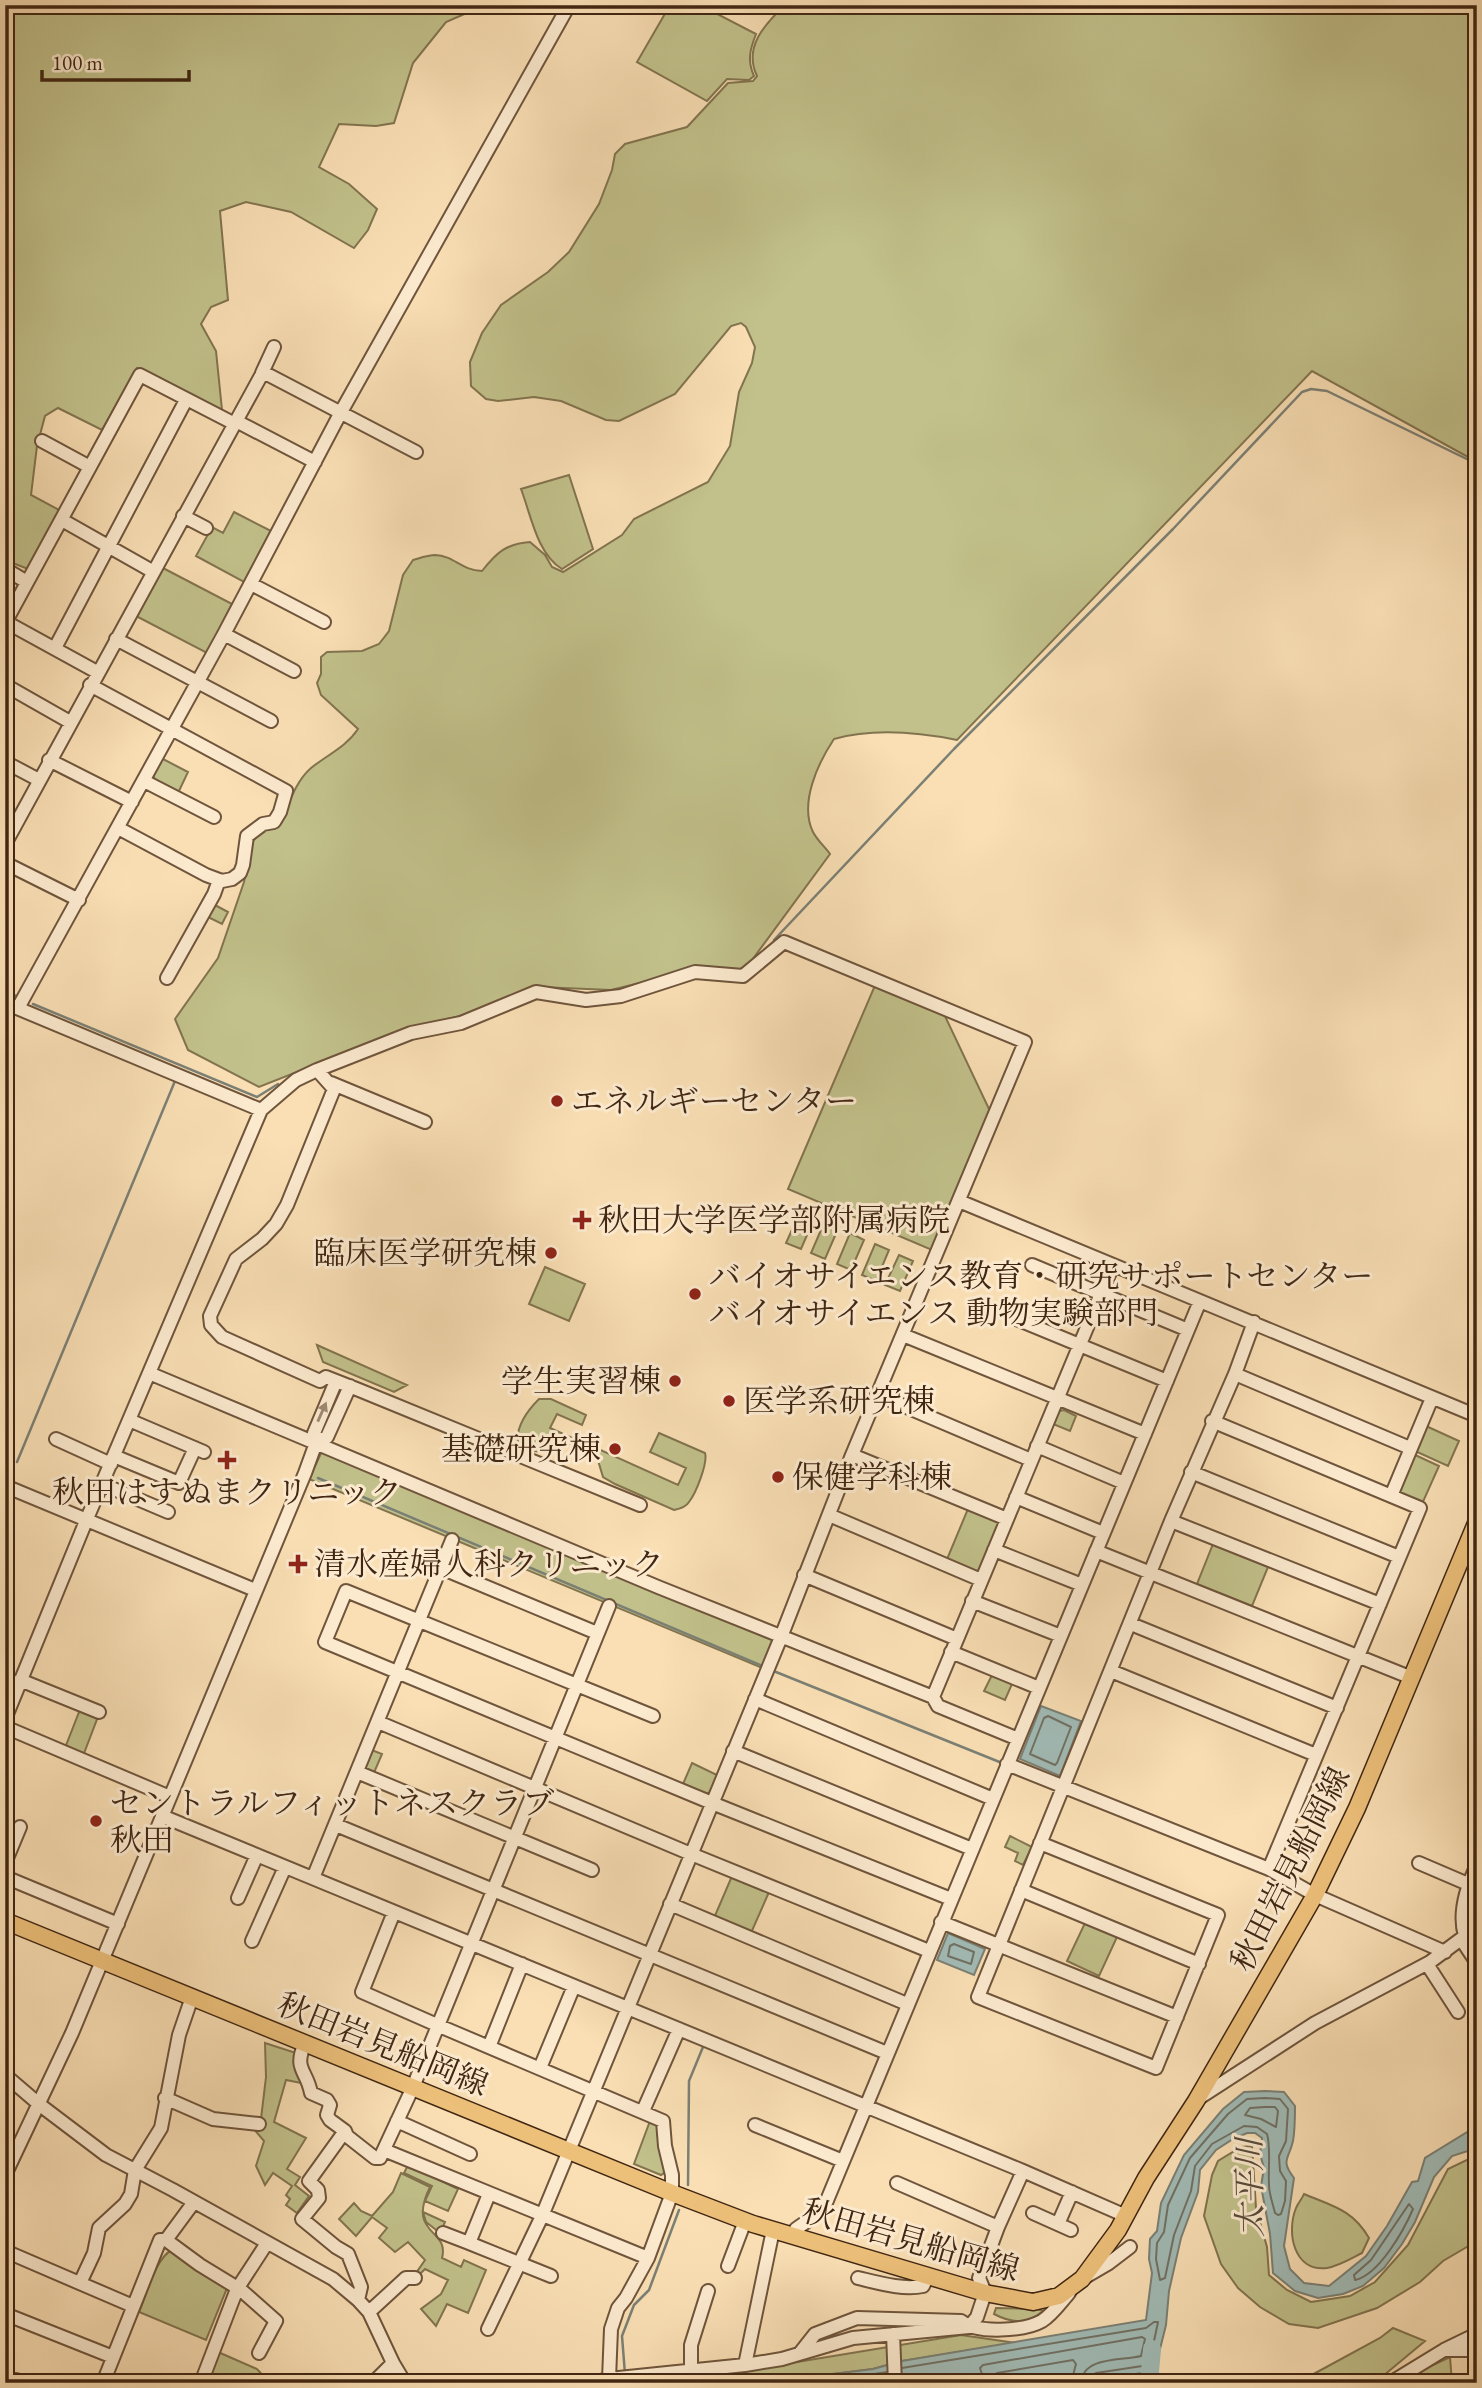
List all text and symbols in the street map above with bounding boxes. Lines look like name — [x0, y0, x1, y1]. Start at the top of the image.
scale bar — [42, 38, 189, 82]
text: 100 m — [52, 49, 103, 76]
place label: エネルギーセンター — [571, 1080, 857, 1122]
marker: エネルギーセンター — [549, 1093, 565, 1109]
place label: 秋田大学医学部附属病院 — [598, 1199, 950, 1241]
marker: 秋田大学医学部附属病院 — [572, 1210, 592, 1230]
place label: 臨床医学研究棟 — [313, 1232, 537, 1274]
marker: 臨床医学研究棟 — [543, 1245, 559, 1261]
place label: バイオサイエンス教育・研究サポートセンター バイオサイエンス 動物実験部門 — [709, 1255, 1373, 1334]
marker: バイオサイエンス教育・研究サポートセンター バイオサイエンス 動物実験部門 — [687, 1286, 703, 1302]
place label: 学生実習棟 — [501, 1360, 661, 1402]
marker: 学生実習棟 — [667, 1373, 683, 1389]
place label: 医学系研究棟 — [743, 1380, 935, 1422]
marker: 医学系研究棟 — [721, 1393, 737, 1409]
one-way arrow — [317, 1401, 328, 1422]
place label: 基礎研究棟 — [441, 1428, 601, 1470]
marker: 基礎研究棟 — [607, 1441, 623, 1457]
marker: 秋田はすぬまクリニック — [217, 1450, 237, 1470]
place label: 保健学科棟 — [792, 1456, 952, 1498]
marker: 保健学科棟 — [770, 1469, 786, 1485]
place label: 秋田はすぬまクリニック — [52, 1471, 402, 1513]
place label: 清水産婦人科クリニック — [314, 1543, 664, 1585]
marker: 清水産婦人科クリニック — [288, 1554, 308, 1574]
street label: 秋田岩見船岡線 — [1220, 1760, 1360, 1978]
place label: セントラルフィットネスクラブ 秋田 — [110, 1782, 554, 1861]
marker: セントラルフィットネスクラブ 秋田 — [88, 1813, 104, 1829]
street label: 秋田岩見船岡線 — [271, 1983, 495, 2105]
water label: 太平川 — [1227, 2135, 1272, 2238]
street label: 秋田岩見船岡線 — [798, 2189, 1024, 2291]

